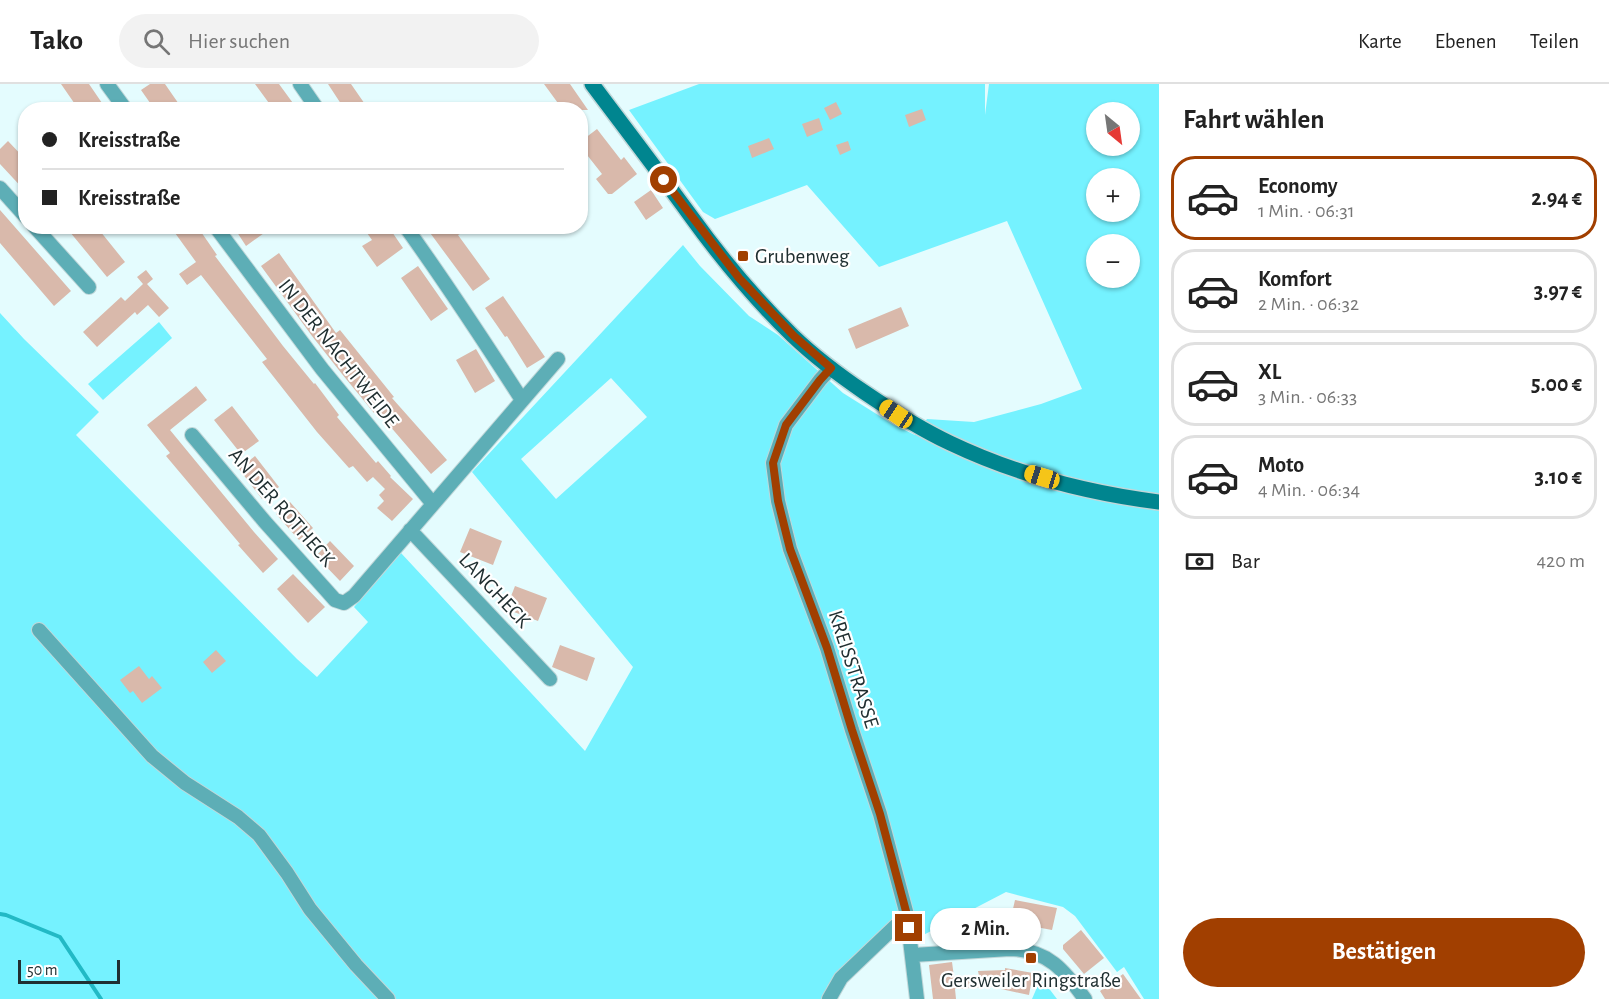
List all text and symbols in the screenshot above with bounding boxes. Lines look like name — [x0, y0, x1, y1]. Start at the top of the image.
search box — [119, 14, 539, 68]
icon: search — [140, 25, 173, 58]
text: Tako — [30, 27, 83, 55]
text: Hier suchen — [188, 30, 290, 52]
text: Karte — [1358, 31, 1402, 52]
text: Ebenen — [1435, 31, 1497, 52]
text: Teilen — [1530, 31, 1579, 52]
north arrow — [1086, 102, 1140, 156]
map controls — [1086, 102, 1140, 288]
text: Fahrt wählen — [1183, 106, 1325, 133]
text: Kreisstraße — [78, 129, 180, 151]
route start — [650, 166, 677, 193]
button: + — [1086, 168, 1140, 222]
icon: car — [1186, 171, 1240, 225]
text: Economy — [1258, 175, 1338, 197]
text: Kreisstraße — [78, 187, 180, 209]
text: 2.94 € — [1531, 187, 1582, 209]
text: 1 Min. · 06:31 — [1258, 201, 1355, 221]
button: − — [1086, 234, 1140, 288]
place label: Grubenweg — [755, 246, 850, 267]
marker: Grubenweg — [736, 249, 750, 263]
icon: car — [1186, 264, 1240, 318]
text: Komfort — [1258, 268, 1332, 290]
street label: IN DER NACHTWEIDE — [274, 275, 403, 431]
text: 3.97 € — [1534, 280, 1582, 302]
text: 2 Min. · 06:32 — [1258, 294, 1359, 314]
icon: car — [1186, 357, 1240, 411]
text: XL — [1258, 361, 1281, 383]
text: 5.00 € — [1531, 373, 1582, 395]
text: 3 Min. · 06:33 — [1258, 387, 1357, 407]
car — [876, 396, 916, 432]
street label: AN DER ROTHECK — [225, 444, 339, 571]
icon: car — [1186, 450, 1240, 504]
text: Moto — [1258, 454, 1304, 476]
car — [1022, 463, 1062, 491]
text: 3.10 € — [1535, 466, 1582, 488]
text: 4 Min. · 06:34 — [1258, 480, 1360, 500]
icon: cash — [1183, 545, 1216, 578]
street label: LANGHECK — [455, 549, 535, 632]
text: Bar — [1231, 550, 1260, 572]
text: 420 m — [1536, 551, 1585, 571]
street label: KREISSTRASSE — [825, 608, 882, 731]
callout: 2 Min. — [930, 907, 1041, 949]
route end — [895, 914, 922, 941]
button: Bestätigen — [1183, 918, 1585, 987]
text: 2 Min. — [961, 919, 1010, 939]
marker: Gersweiler Ringstraße — [1024, 951, 1038, 965]
scale bar — [18, 957, 120, 984]
text: 50 m — [27, 962, 58, 978]
place label: Gersweiler Ringstraße — [941, 970, 1121, 991]

